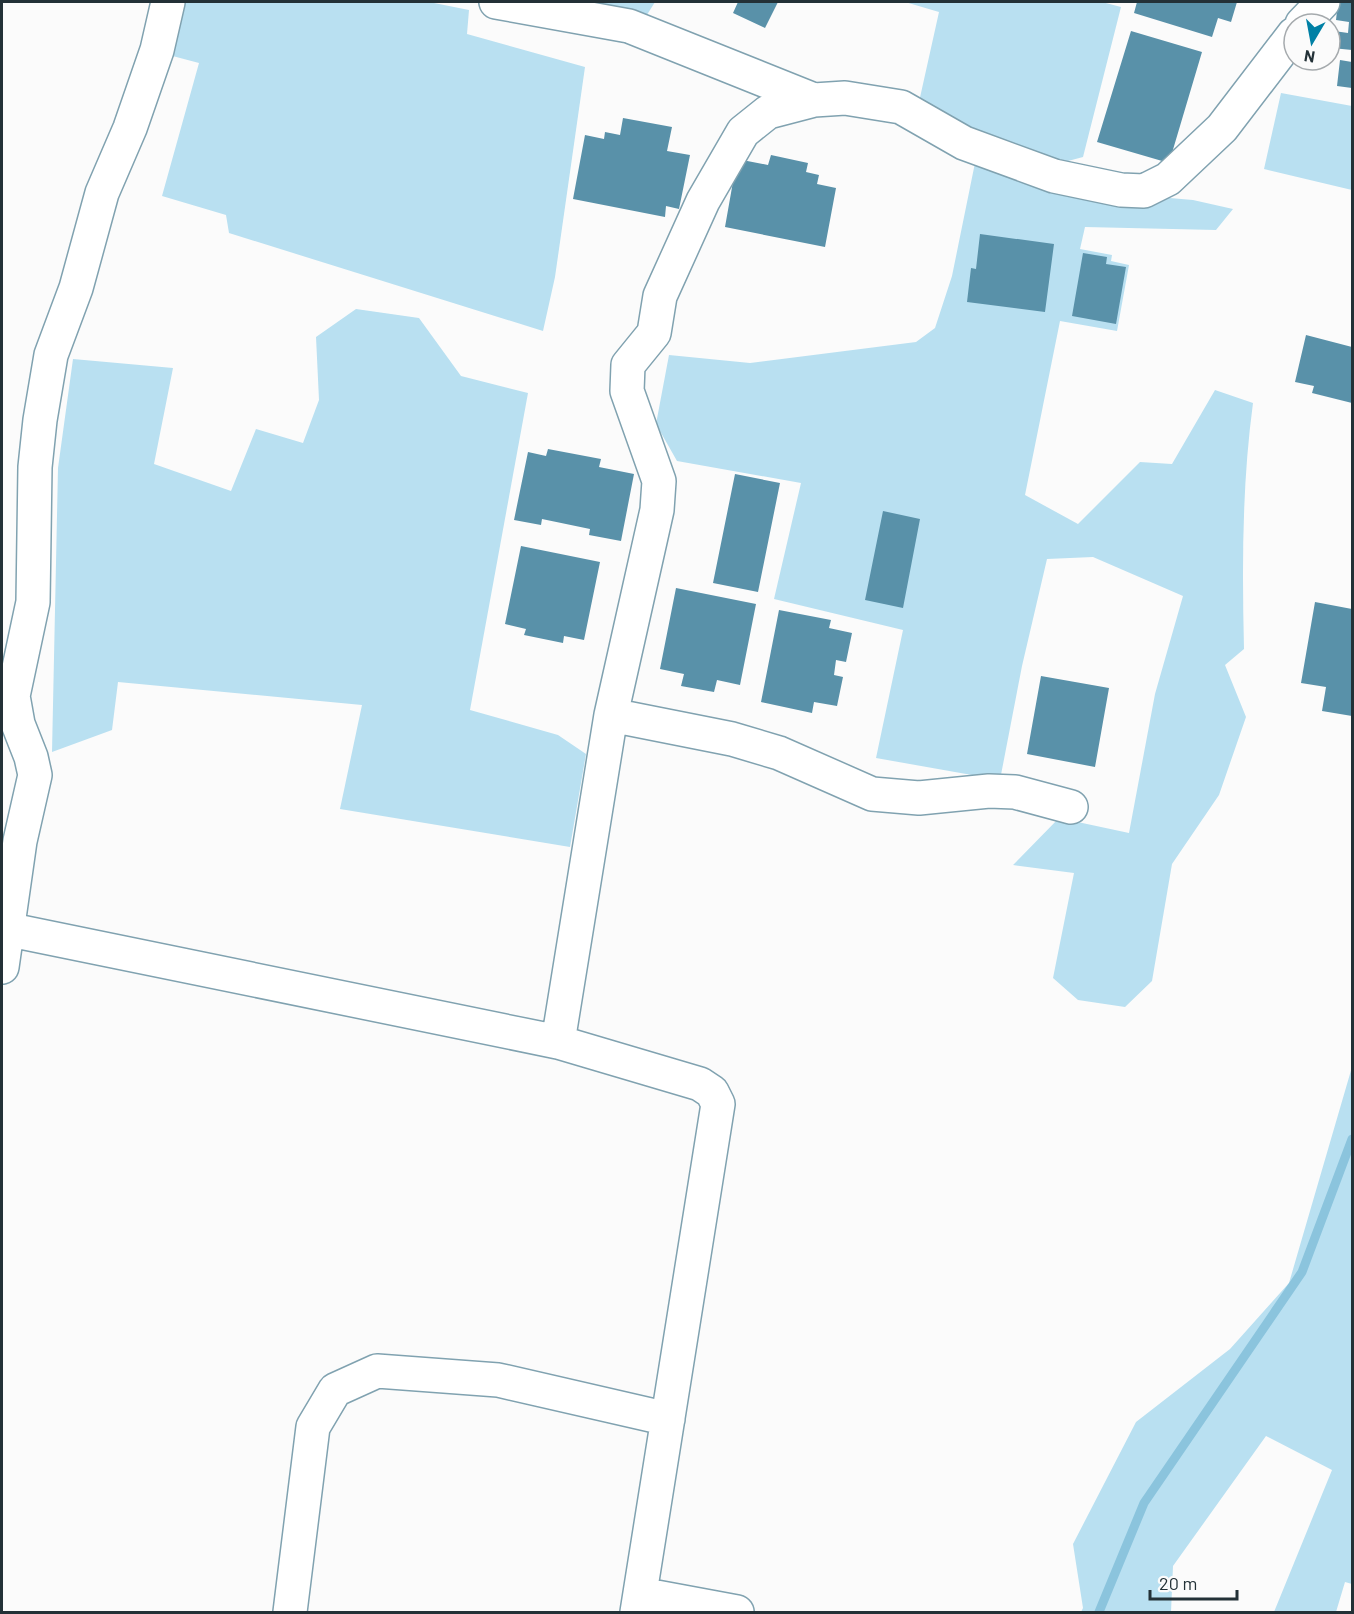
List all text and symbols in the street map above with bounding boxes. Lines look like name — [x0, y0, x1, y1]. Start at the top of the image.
north arrow — [1282, 12, 1342, 72]
text: N — [1302, 47, 1316, 68]
scale bar — [1150, 1563, 1237, 1601]
text: 20 m — [1159, 1572, 1197, 1594]

